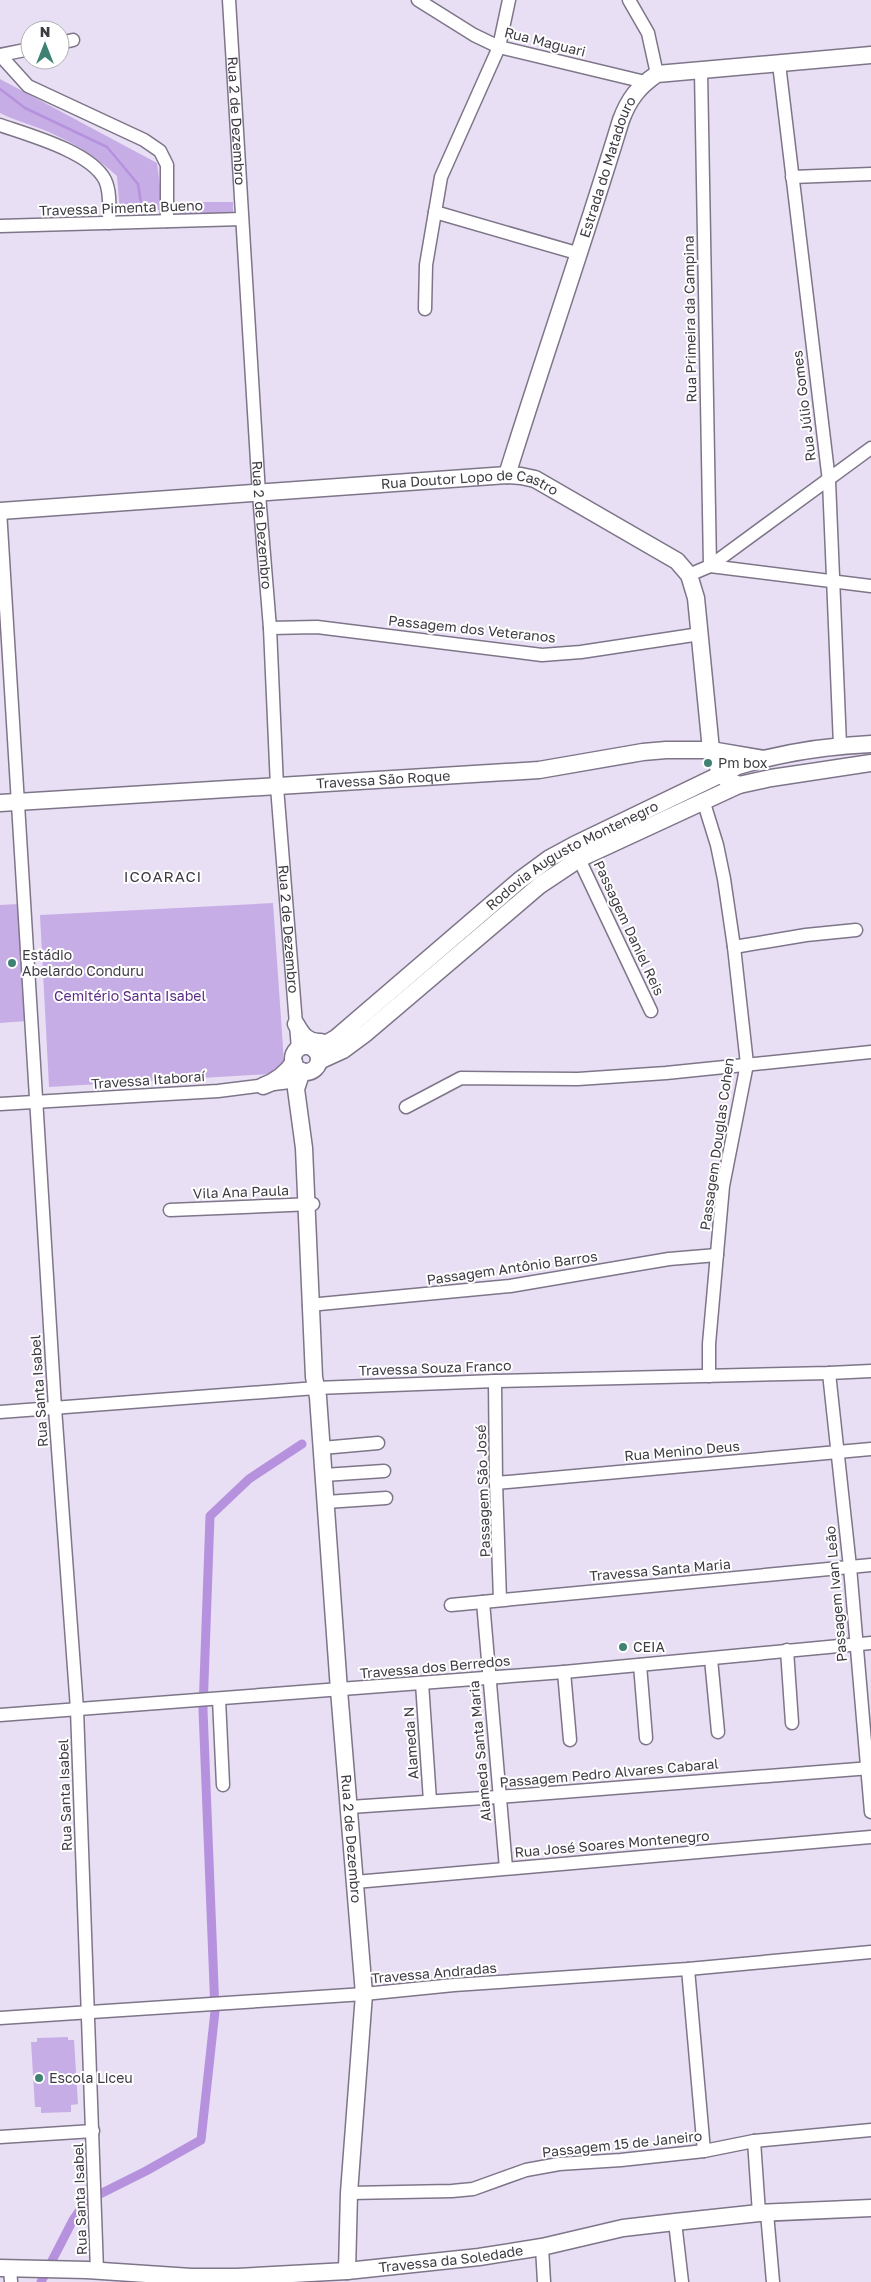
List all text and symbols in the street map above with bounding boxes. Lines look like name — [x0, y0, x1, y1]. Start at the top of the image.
north arrow — [20, 20, 70, 70]
text: N — [40, 23, 50, 40]
street label: Rua Maguari — [503, 23, 588, 60]
street label: Rua 2 de Dezembro — [224, 56, 249, 186]
street label: Estrada do Matadouro — [576, 93, 639, 240]
street label: Travessa Pimenta Bueno — [39, 196, 203, 219]
street label: Rua Primeira da Campina — [680, 235, 699, 403]
street label: Rua Júlio Gomes — [788, 350, 819, 463]
street label: Rua 2 de Dezembro — [249, 460, 276, 590]
street label: Rua Doutor Lopo de Castro — [380, 466, 562, 499]
street label: Passagem dos Veteranos — [387, 611, 557, 646]
place label: Pm box — [718, 754, 768, 771]
marker: Pm box — [702, 757, 714, 769]
street label: Travessa São Roque — [316, 766, 451, 792]
street label: Rodovia Augusto Montenegro — [482, 797, 661, 914]
street label: Passagem Daniel Reis — [591, 858, 668, 998]
street label: Rua 2 de Dezembro — [275, 864, 303, 994]
district label: ICOARACI — [124, 867, 202, 885]
place label: Estádio Abelardo Conduru — [22, 946, 144, 979]
marker: Estádio Abelardo Conduru — [6, 957, 18, 969]
park label: Cemitério Santa Isabel — [54, 987, 206, 1004]
street label: Passagem Douglas Cohen — [696, 1057, 737, 1231]
street label: Travessa Itaboraí — [90, 1067, 207, 1092]
street label: Vila Ana Paula — [193, 1181, 289, 1202]
street label: Passagem Antônio Barros — [425, 1247, 598, 1288]
street label: Rua Santa Isabel — [26, 1334, 51, 1448]
street label: Travessa Souza Franco — [358, 1356, 512, 1379]
street label: Passagem São José — [472, 1424, 493, 1558]
street label: Rua Menino Deus — [623, 1437, 740, 1464]
street label: Passagem Ivan Leão — [821, 1525, 850, 1663]
street label: Travessa Santa Maria — [589, 1555, 731, 1584]
place label: CEIA — [633, 1638, 665, 1655]
marker: CEIA — [617, 1641, 629, 1653]
street label: Travessa dos Berredos — [359, 1651, 511, 1682]
street label: Alameda Santa Maria — [465, 1680, 494, 1822]
street label: Alameda N — [399, 1706, 422, 1780]
street label: Rua Santa Isabel — [54, 1739, 75, 1851]
street label: Passagem Pedro Alvares Cabaral — [499, 1754, 719, 1791]
street label: Rua 2 de Dezembro — [338, 1774, 365, 1904]
street label: Rua José Soares Montenegro — [514, 1827, 710, 1860]
street label: Travessa Andradas — [370, 1959, 497, 1986]
place label: Escola Liceu — [49, 2069, 133, 2086]
marker: Escola Liceu — [33, 2072, 45, 2084]
street label: Passagem 15 de Janeiro — [541, 2127, 703, 2160]
street label: Rua Santa Isabel — [69, 2143, 90, 2255]
street label: Travessa da Soledade — [378, 2241, 524, 2276]

